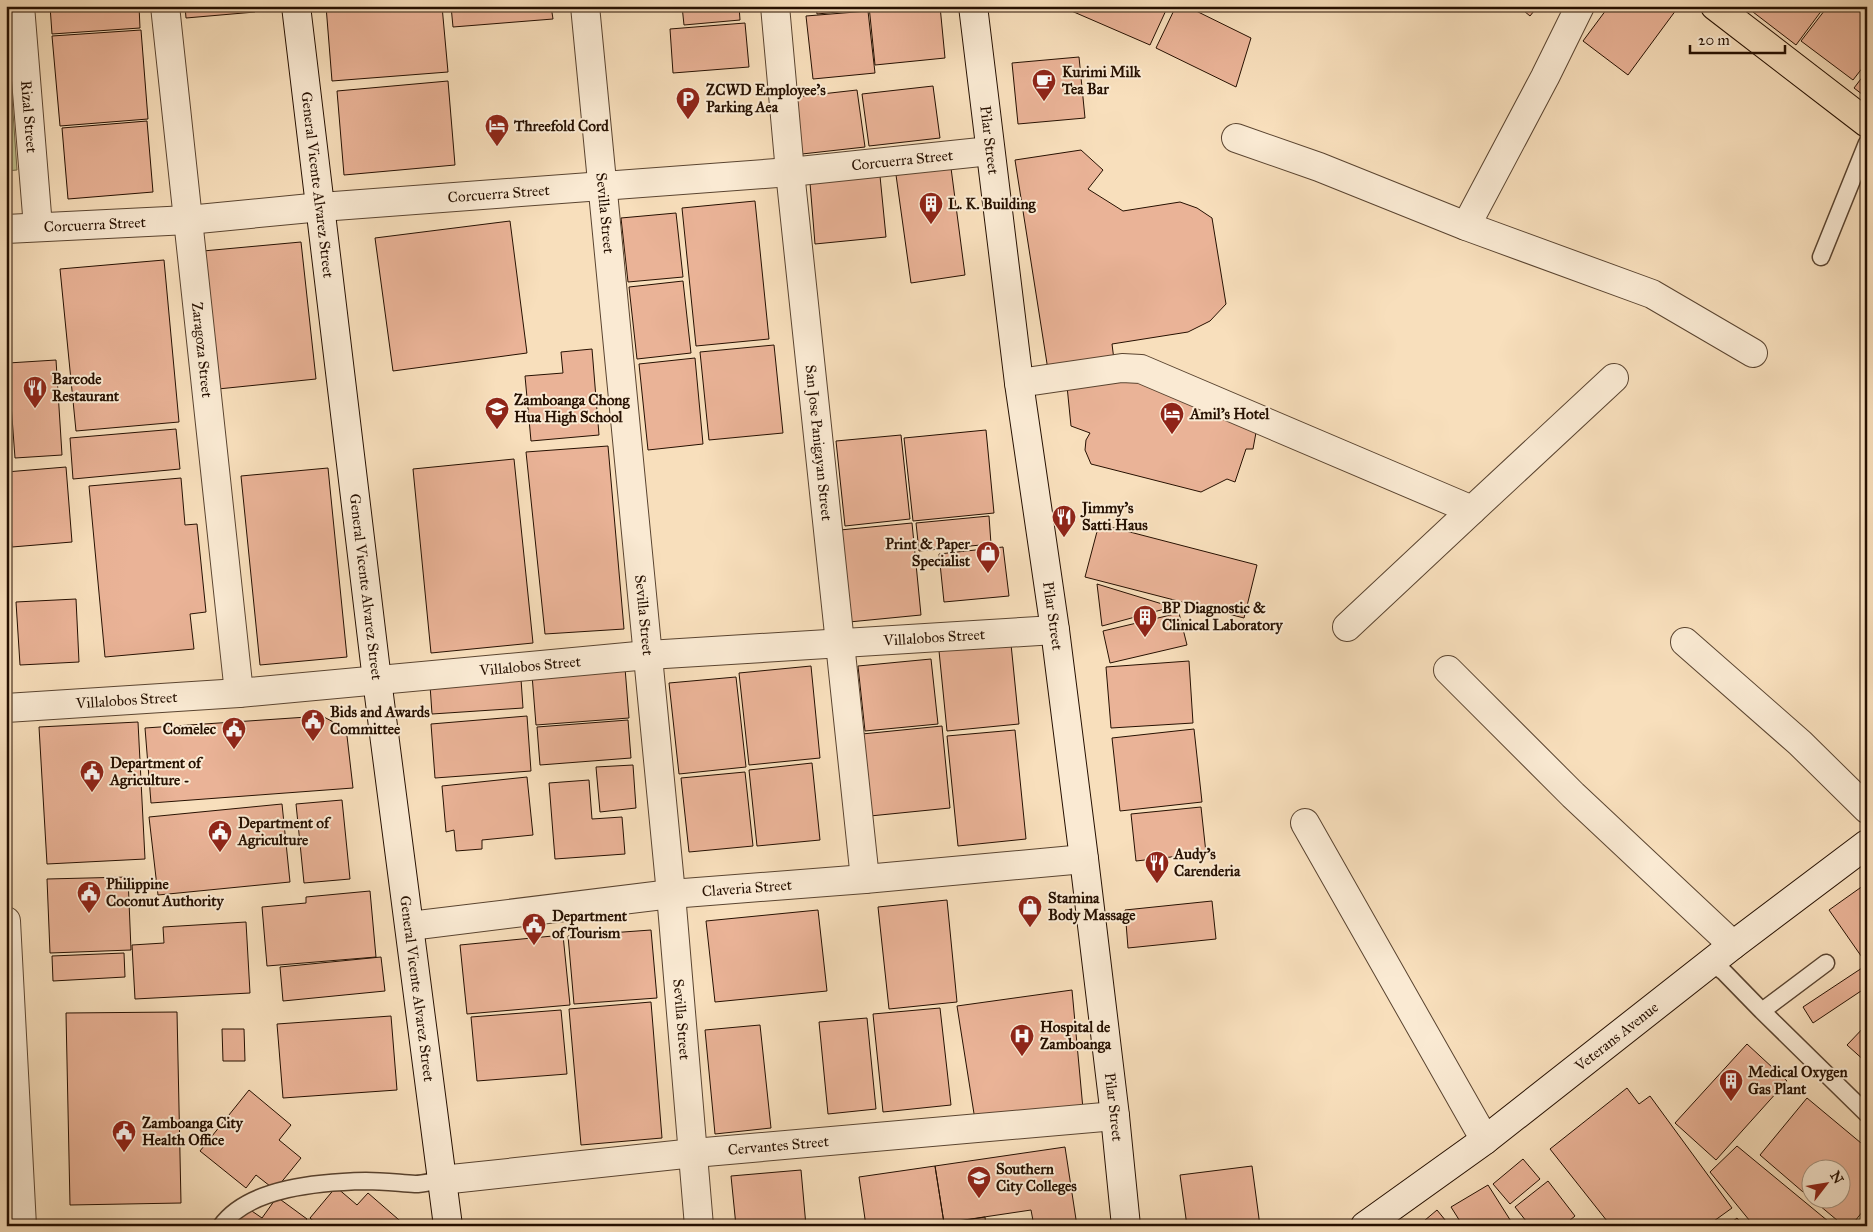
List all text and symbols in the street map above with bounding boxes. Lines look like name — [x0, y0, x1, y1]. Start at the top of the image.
scale bar — [1690, 22, 1786, 54]
text: 20 m — [1698, 31, 1730, 49]
place label: Kurimi Milk Tea Bar — [1061, 63, 1142, 98]
cafe icon: Kurimi Milk Tea Bar — [1031, 68, 1057, 102]
street label: Rizal Street — [17, 80, 41, 154]
place label: ZCWD Employee's Parking Aea — [706, 81, 826, 117]
parking icon: ZCWD Employee's Parking Aea — [675, 86, 701, 120]
street label: General Vicente Alvarez Street — [297, 91, 338, 280]
street label: Pilar Street — [976, 105, 1003, 176]
hotel icon: Threefold Cord — [484, 113, 510, 147]
place label: Threefold Cord — [513, 117, 609, 135]
street label: Corcuerra Street — [850, 146, 955, 175]
street label: Sevilla Street — [592, 172, 618, 255]
street label: Corcuerra Street — [447, 181, 551, 207]
building icon: L. K. Building — [918, 191, 944, 225]
place label: L. K. Building — [948, 195, 1037, 214]
street label: Corcuerra Street — [43, 213, 147, 236]
street label: Zaragoza Street — [188, 301, 216, 399]
street label: San Jose Panigayan Street — [802, 364, 836, 522]
place label: Barcode Restaurant — [52, 370, 120, 405]
restaurant icon: Barcode Restaurant — [22, 375, 48, 409]
place label: Zamboanga Chong Hua High School — [514, 391, 630, 427]
school or university icon: Zamboanga Chong Hua High School — [484, 396, 510, 430]
hotel icon: Amil's Hotel — [1159, 401, 1185, 435]
place label: Amil's Hotel — [1189, 405, 1270, 423]
street label: General Vicente Alvarez Street — [346, 493, 386, 682]
place label: Jimmy’s Satti Haus — [1080, 499, 1148, 534]
restaurant icon: Jimmy’s Satti Haus — [1051, 504, 1077, 538]
place label: Print & Paper Specialist — [885, 535, 971, 571]
shop icon: Print & Paper Specialist — [975, 540, 1001, 574]
street label: Sevilla Street — [631, 574, 657, 657]
street label: Pilar Street — [1039, 580, 1067, 652]
place label: BP Diagnostic & Clinical Laboratory — [1162, 599, 1283, 635]
building icon: BP Diagnostic & Clinical Laboratory — [1132, 604, 1158, 638]
street label: Villalobos Street — [882, 625, 986, 650]
street label: Villalobos Street — [478, 652, 582, 680]
street label: Villalobos Street — [74, 688, 179, 713]
place label: Bids and Awards Committee — [330, 703, 430, 738]
public building icon: Bids and Awards Committee — [300, 708, 326, 742]
public building icon: Comelec — [221, 716, 247, 750]
place label: Comelec — [163, 720, 217, 738]
place label: Department of Agriculture - — [109, 754, 204, 790]
public building icon: Department of Agriculture - — [79, 759, 105, 793]
place label: Department of Agriculture — [237, 814, 332, 850]
public building icon: Department of Agriculture — [207, 819, 233, 853]
place label: Audy's Carenderia — [1173, 845, 1241, 880]
restaurant icon: Audy's Carenderia — [1144, 850, 1170, 884]
place label: Philippine Coconut Authority — [106, 875, 225, 911]
street label: Claveria Street — [701, 876, 793, 901]
public building icon: Philippine Coconut Authority — [76, 880, 102, 914]
place label: Stamina Body Massage — [1048, 889, 1136, 925]
street label: General Vicente Alvarez Street — [396, 894, 438, 1083]
shop icon: Stamina Body Massage — [1017, 894, 1043, 928]
place label: Department of Tourism — [552, 907, 628, 942]
public building icon: Department of Tourism — [521, 912, 547, 946]
street label: Sevilla Street — [669, 978, 694, 1061]
street label: Veterans Avenue — [1570, 998, 1662, 1075]
place label: Hospital de Zamboanga — [1040, 1018, 1112, 1054]
hospital icon: Hospital de Zamboanga — [1009, 1023, 1035, 1057]
place label: Medical Oxygen Gas Plant — [1748, 1063, 1848, 1098]
building icon: Medical Oxygen Gas Plant — [1718, 1068, 1744, 1102]
street label: Pilar Street — [1101, 1071, 1127, 1143]
place label: Zamboanga City Health Office — [142, 1114, 244, 1149]
public building icon: Zamboanga City Health Office — [111, 1119, 137, 1153]
street label: Cervantes Street — [727, 1132, 830, 1159]
place label: Southern City Colleges — [996, 1160, 1077, 1196]
north arrow — [1800, 1160, 1850, 1210]
school or university icon: Southern City Colleges — [966, 1165, 992, 1199]
text: N — [1826, 1168, 1847, 1187]

